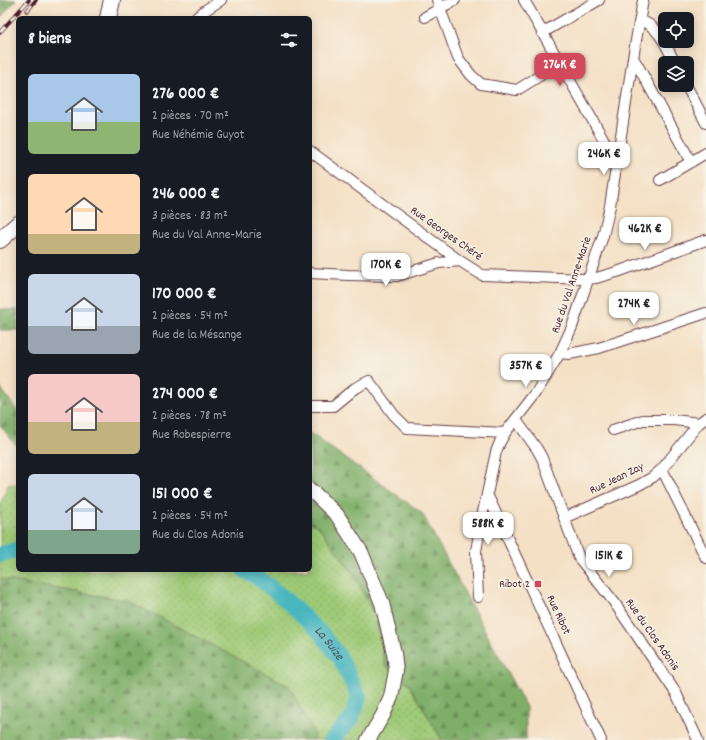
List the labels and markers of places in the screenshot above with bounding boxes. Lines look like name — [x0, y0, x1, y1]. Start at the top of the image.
pin: 276K € — [527, 53, 593, 87]
pin: 246K € — [571, 142, 637, 176]
pin: 462K € — [612, 217, 678, 251]
pin: 170K € — [353, 253, 419, 287]
pin: 274K € — [601, 292, 667, 326]
pin: 357K € — [493, 354, 559, 388]
pin: 588K € — [455, 512, 521, 546]
pin: 151K € — [576, 544, 642, 578]
place label: Ribot 2 — [499, 576, 530, 593]
marker: Ribot 2 — [533, 579, 543, 589]

